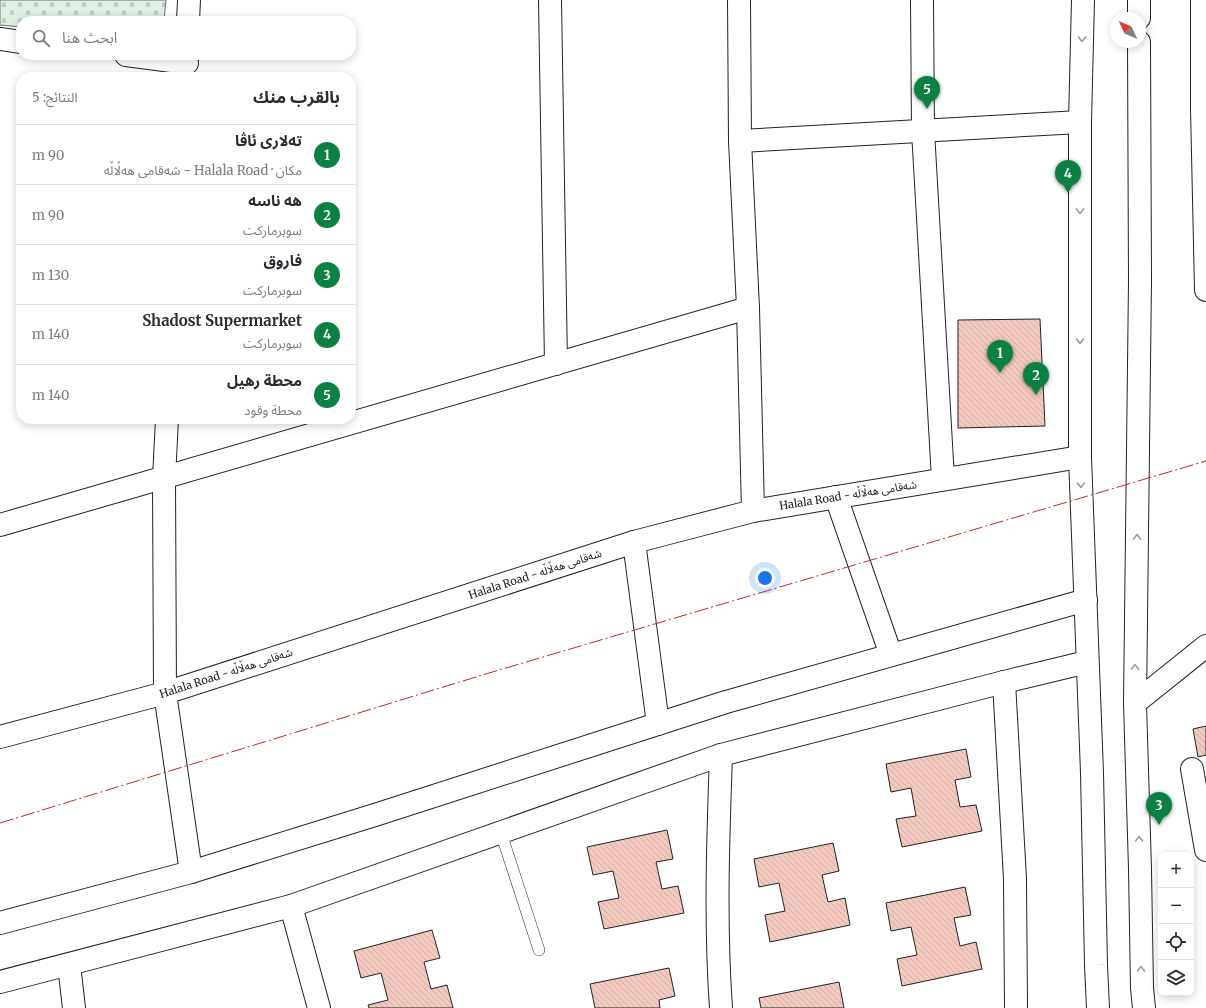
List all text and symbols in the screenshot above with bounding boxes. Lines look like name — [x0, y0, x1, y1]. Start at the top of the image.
north arrow — [1110, 12, 1146, 48]
search box — [16, 16, 356, 60]
icon: search — [30, 27, 52, 49]
text: ابحث هنا — [62, 28, 117, 47]
one-way arrow — [1078, 36, 1087, 42]
pin: 5 — [914, 76, 940, 109]
text: بالقرب منك — [253, 86, 340, 108]
text: النتائج: 5 — [32, 89, 78, 106]
text: تەلاری ئاڤا — [235, 131, 302, 150]
text: 90 m — [32, 147, 64, 164]
text: 1 — [324, 147, 330, 164]
pin: 4 — [1055, 160, 1081, 193]
text: مكان · Halala Road - شەقامی هەڵاڵە — [104, 162, 302, 179]
text: هه ناسه — [248, 191, 302, 210]
text: 90 m — [32, 207, 64, 224]
text: 2 — [323, 207, 331, 224]
one-way arrow — [1076, 208, 1084, 214]
text: سوبرماركت — [243, 222, 302, 239]
text: فاروق — [264, 251, 302, 270]
text: 130 m — [32, 267, 69, 284]
text: 3 — [323, 267, 331, 284]
text: سوبرماركت — [243, 282, 302, 299]
text: Shadost Supermarket — [142, 311, 302, 330]
text: 140 m — [32, 326, 69, 343]
text: 4 — [323, 326, 331, 343]
text: سوبرماركت — [243, 335, 302, 352]
one-way arrow — [1076, 338, 1084, 344]
pin: 1 — [987, 340, 1013, 373]
pin: 2 — [1023, 362, 1049, 395]
text: محطة رهيل — [227, 371, 302, 390]
text: 140 m — [32, 387, 69, 404]
text: 5 — [323, 387, 331, 404]
text: محطة وقود — [244, 402, 302, 419]
street label: Halala Road - شەقامی هەڵاڵە — [778, 476, 918, 513]
one-way arrow — [1077, 482, 1085, 488]
one-way arrow — [1133, 534, 1141, 540]
street label: Halala Road - شەقامی هەڵاڵە — [466, 545, 604, 602]
your location — [755, 568, 775, 588]
street label: Halala Road - شەقامی هەڵاڵە — [157, 644, 295, 701]
one-way arrow — [1131, 664, 1139, 670]
pin: 3 — [1146, 792, 1172, 825]
one-way arrow — [1135, 836, 1144, 842]
map controls — [1158, 852, 1194, 996]
button: + — [1158, 852, 1194, 888]
button: − — [1158, 888, 1194, 924]
button: locate — [1158, 924, 1194, 960]
button: layers — [1158, 960, 1194, 996]
one-way arrow — [1137, 966, 1146, 972]

